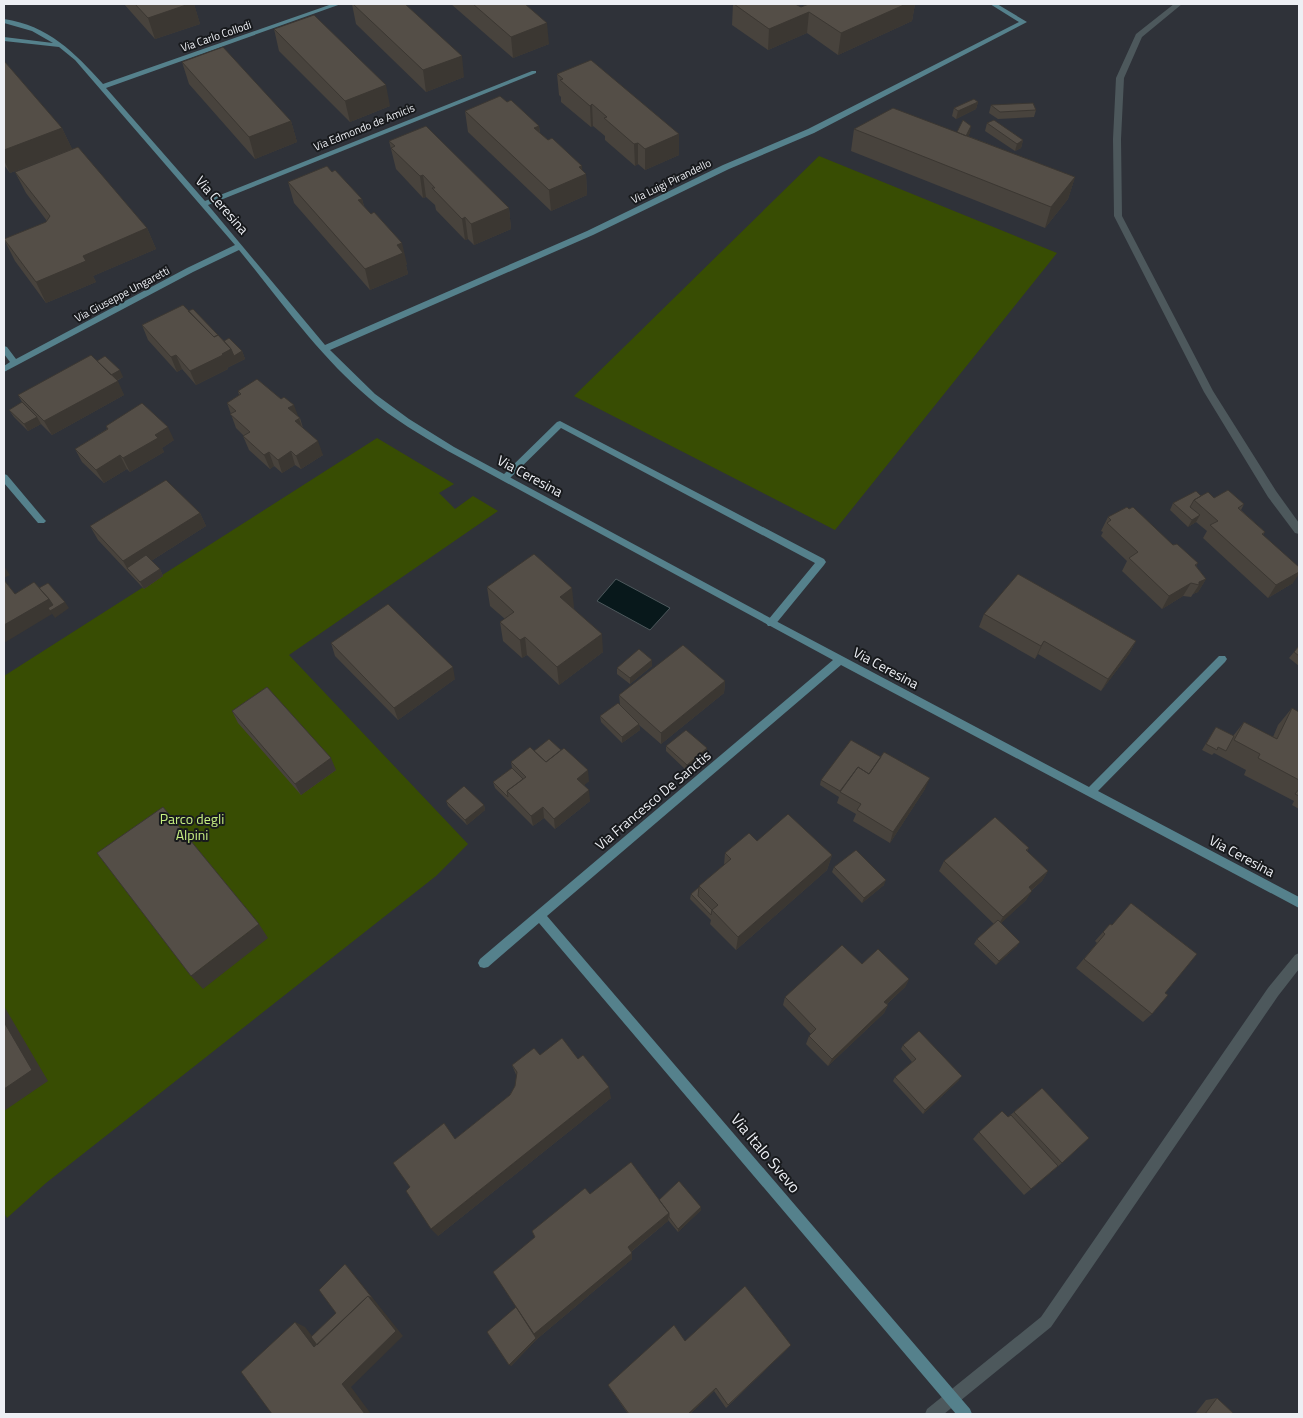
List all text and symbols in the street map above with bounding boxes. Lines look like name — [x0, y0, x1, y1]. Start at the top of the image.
street label: Via Carlo Collodi — [179, 16, 253, 56]
street label: Via Edmondo de Amicis — [311, 99, 417, 155]
street label: Via Luigi Pirandello — [628, 155, 714, 207]
street label: Via Ceresina — [191, 171, 254, 239]
street label: Via Giuseppe Ungaretti — [72, 262, 172, 326]
street label: Via Ceresina — [494, 449, 567, 502]
street label: Via Ceresina — [850, 641, 923, 694]
street label: Via Francesco De Sanctis — [590, 745, 715, 855]
park label: Parco degli Alpini — [160, 808, 224, 845]
street label: Via Ceresina — [1206, 829, 1279, 882]
street label: Via Italo Svevo — [725, 1108, 807, 1198]

